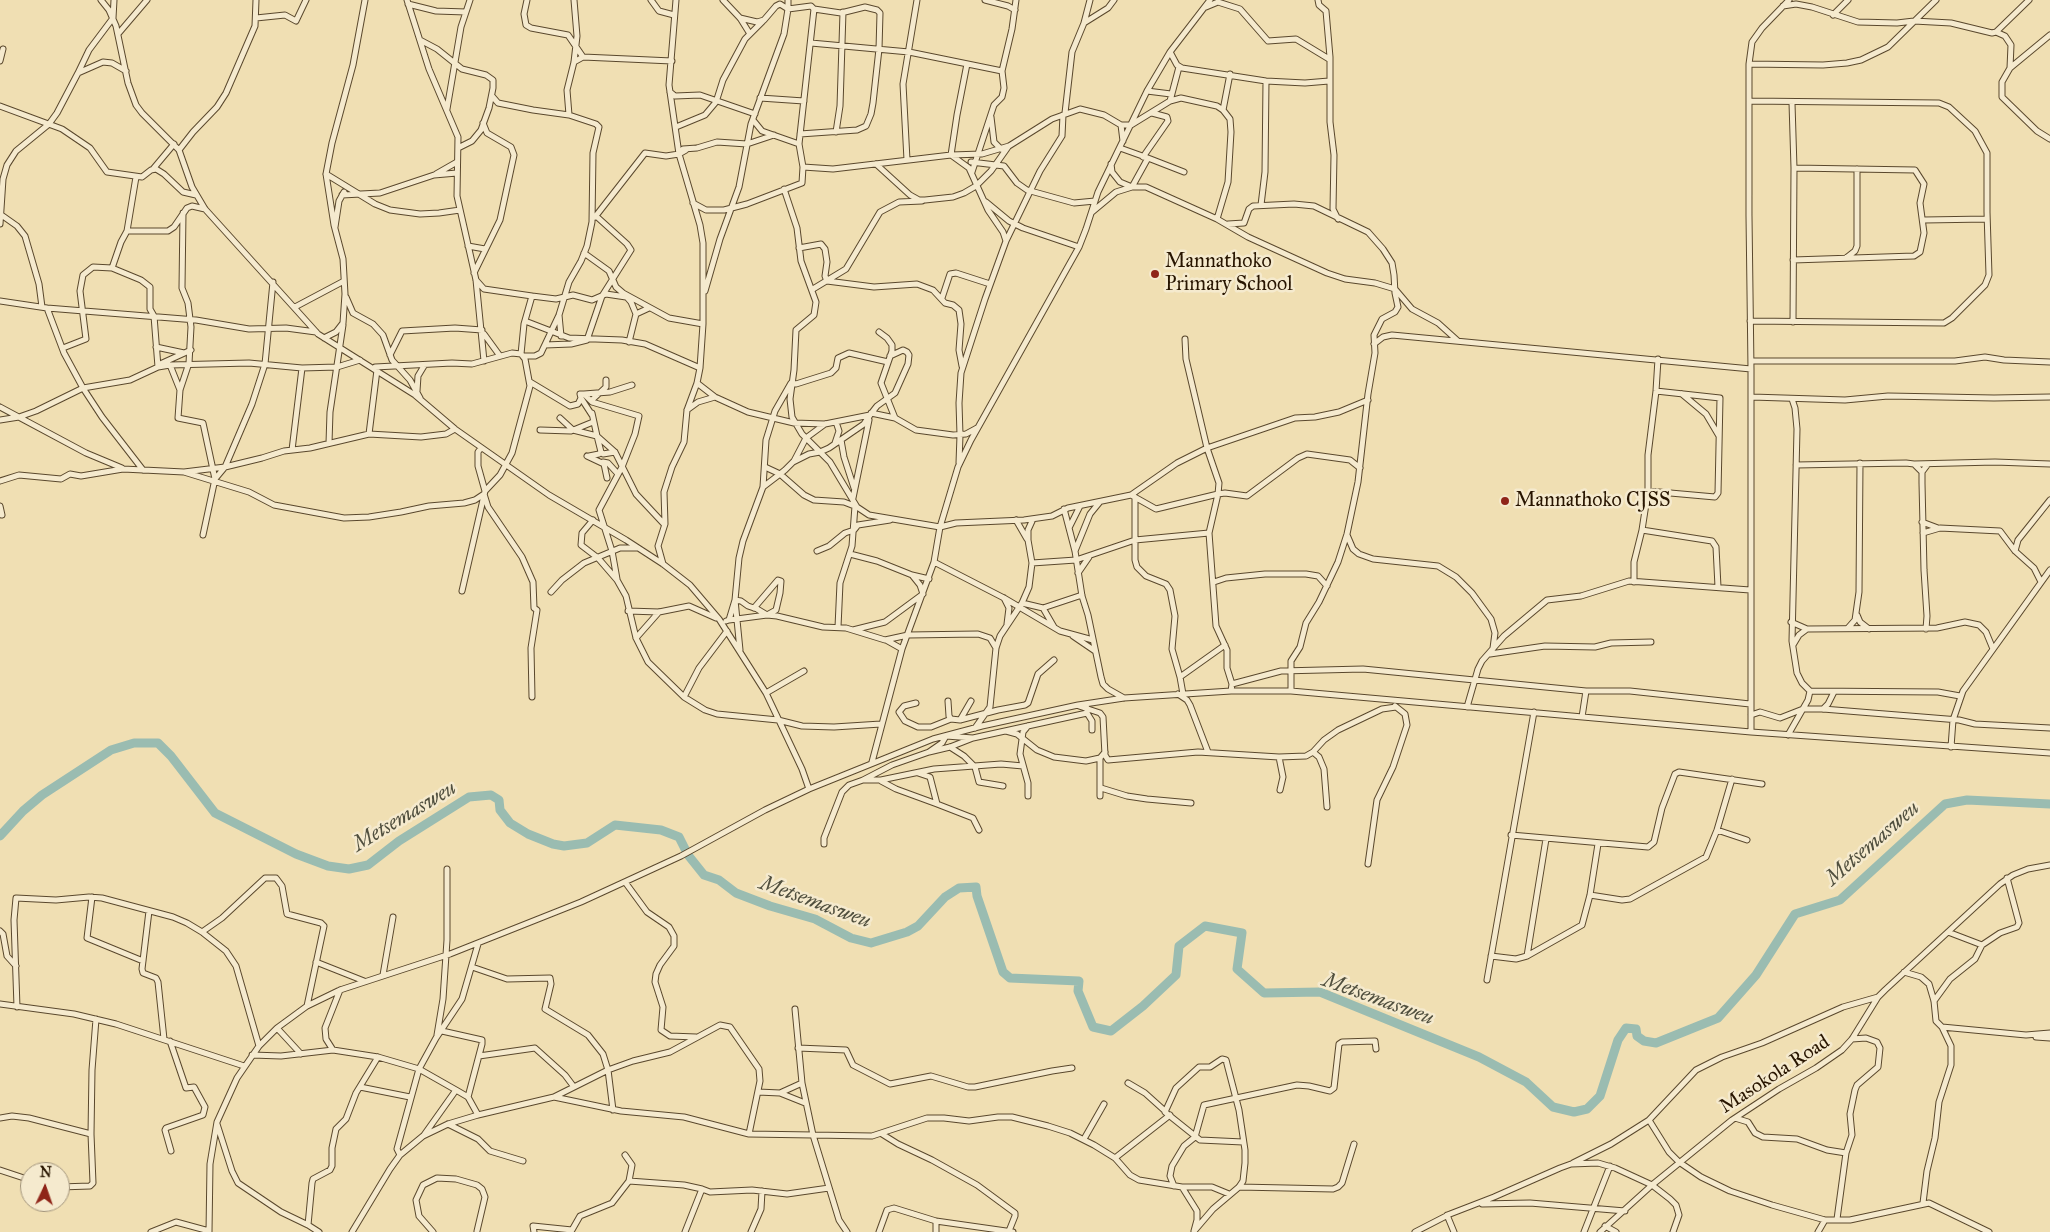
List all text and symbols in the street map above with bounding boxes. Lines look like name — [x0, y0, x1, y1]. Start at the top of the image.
place label: Mannathoko Primary School — [1165, 250, 1293, 297]
marker: Mannathoko Primary School — [1149, 268, 1161, 280]
place label: Mannathoko CJSS — [1515, 489, 1671, 513]
marker: Mannathoko CJSS — [1499, 495, 1511, 507]
water label: Metsemasweu — [349, 776, 461, 858]
water label: Metsemasweu — [1821, 796, 1925, 892]
water label: Metsemasweu — [756, 871, 874, 935]
water label: Metsemasweu — [1319, 968, 1437, 1032]
street label: Masokola Road — [1715, 1030, 1835, 1120]
north arrow — [20, 1162, 70, 1212]
text: N — [39, 1164, 52, 1181]

